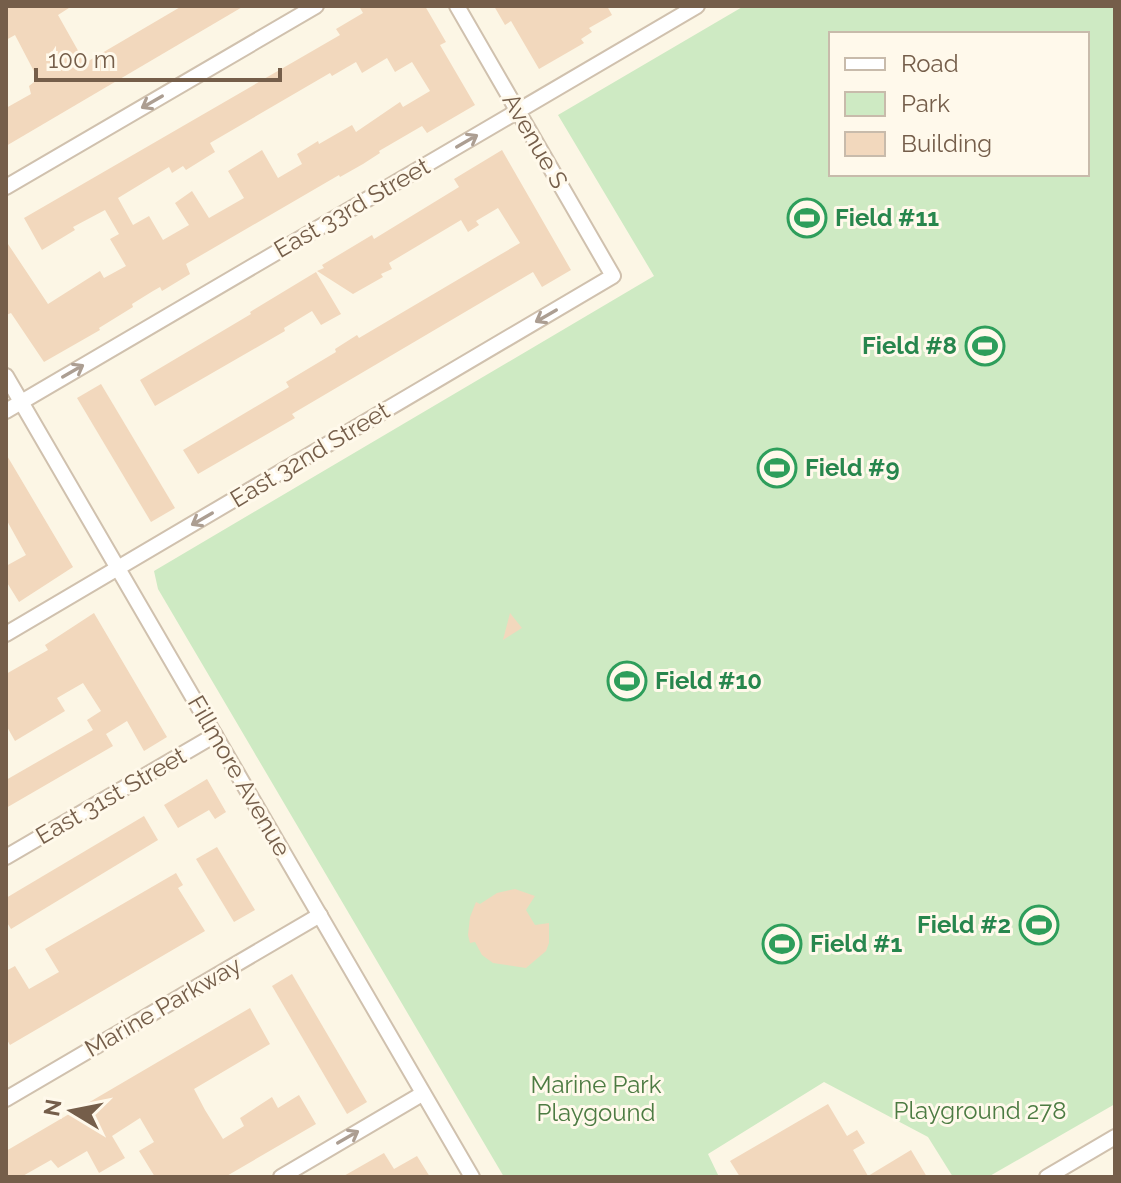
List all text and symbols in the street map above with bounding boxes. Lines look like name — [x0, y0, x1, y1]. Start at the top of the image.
scale bar — [36, 32, 280, 82]
legend — [829, 32, 1089, 176]
text: 100 m — [48, 45, 116, 74]
text: Road — [901, 49, 959, 78]
street label: Avenue S — [497, 88, 574, 193]
text: Park — [901, 89, 950, 118]
one-way arrow — [141, 94, 164, 110]
text: Building — [901, 129, 992, 158]
one-way arrow — [455, 133, 478, 149]
street label: East 33rd Street — [269, 151, 435, 264]
sports icon: Field #11 — [786, 197, 828, 239]
place label: Field #11 — [835, 203, 939, 232]
one-way arrow — [535, 308, 558, 324]
sports icon: Field #8 — [964, 325, 1006, 367]
place label: Field #8 — [862, 331, 957, 360]
one-way arrow — [61, 363, 84, 379]
street label: East 32nd Street — [225, 396, 394, 513]
sports icon: Field #9 — [756, 447, 798, 489]
place label: Field #9 — [805, 453, 900, 482]
one-way arrow — [191, 511, 214, 527]
sports icon: Field #10 — [606, 660, 648, 702]
place label: Field #10 — [655, 666, 762, 695]
street label: Fillmore Avenue — [182, 690, 297, 861]
street label: East 31st Street — [30, 741, 191, 850]
sports icon: Field #2 — [1018, 904, 1060, 946]
place label: Field #2 — [917, 910, 1011, 939]
sports icon: Field #1 — [761, 923, 803, 965]
place label: Field #1 — [810, 929, 902, 958]
street label: Marine Parkway — [79, 950, 246, 1063]
park label: Marine Park Playgound — [531, 1070, 662, 1127]
north arrow — [32, 1071, 112, 1151]
park label: Playground 278 — [894, 1096, 1066, 1125]
text: N — [38, 1097, 67, 1118]
one-way arrow — [337, 1129, 360, 1145]

